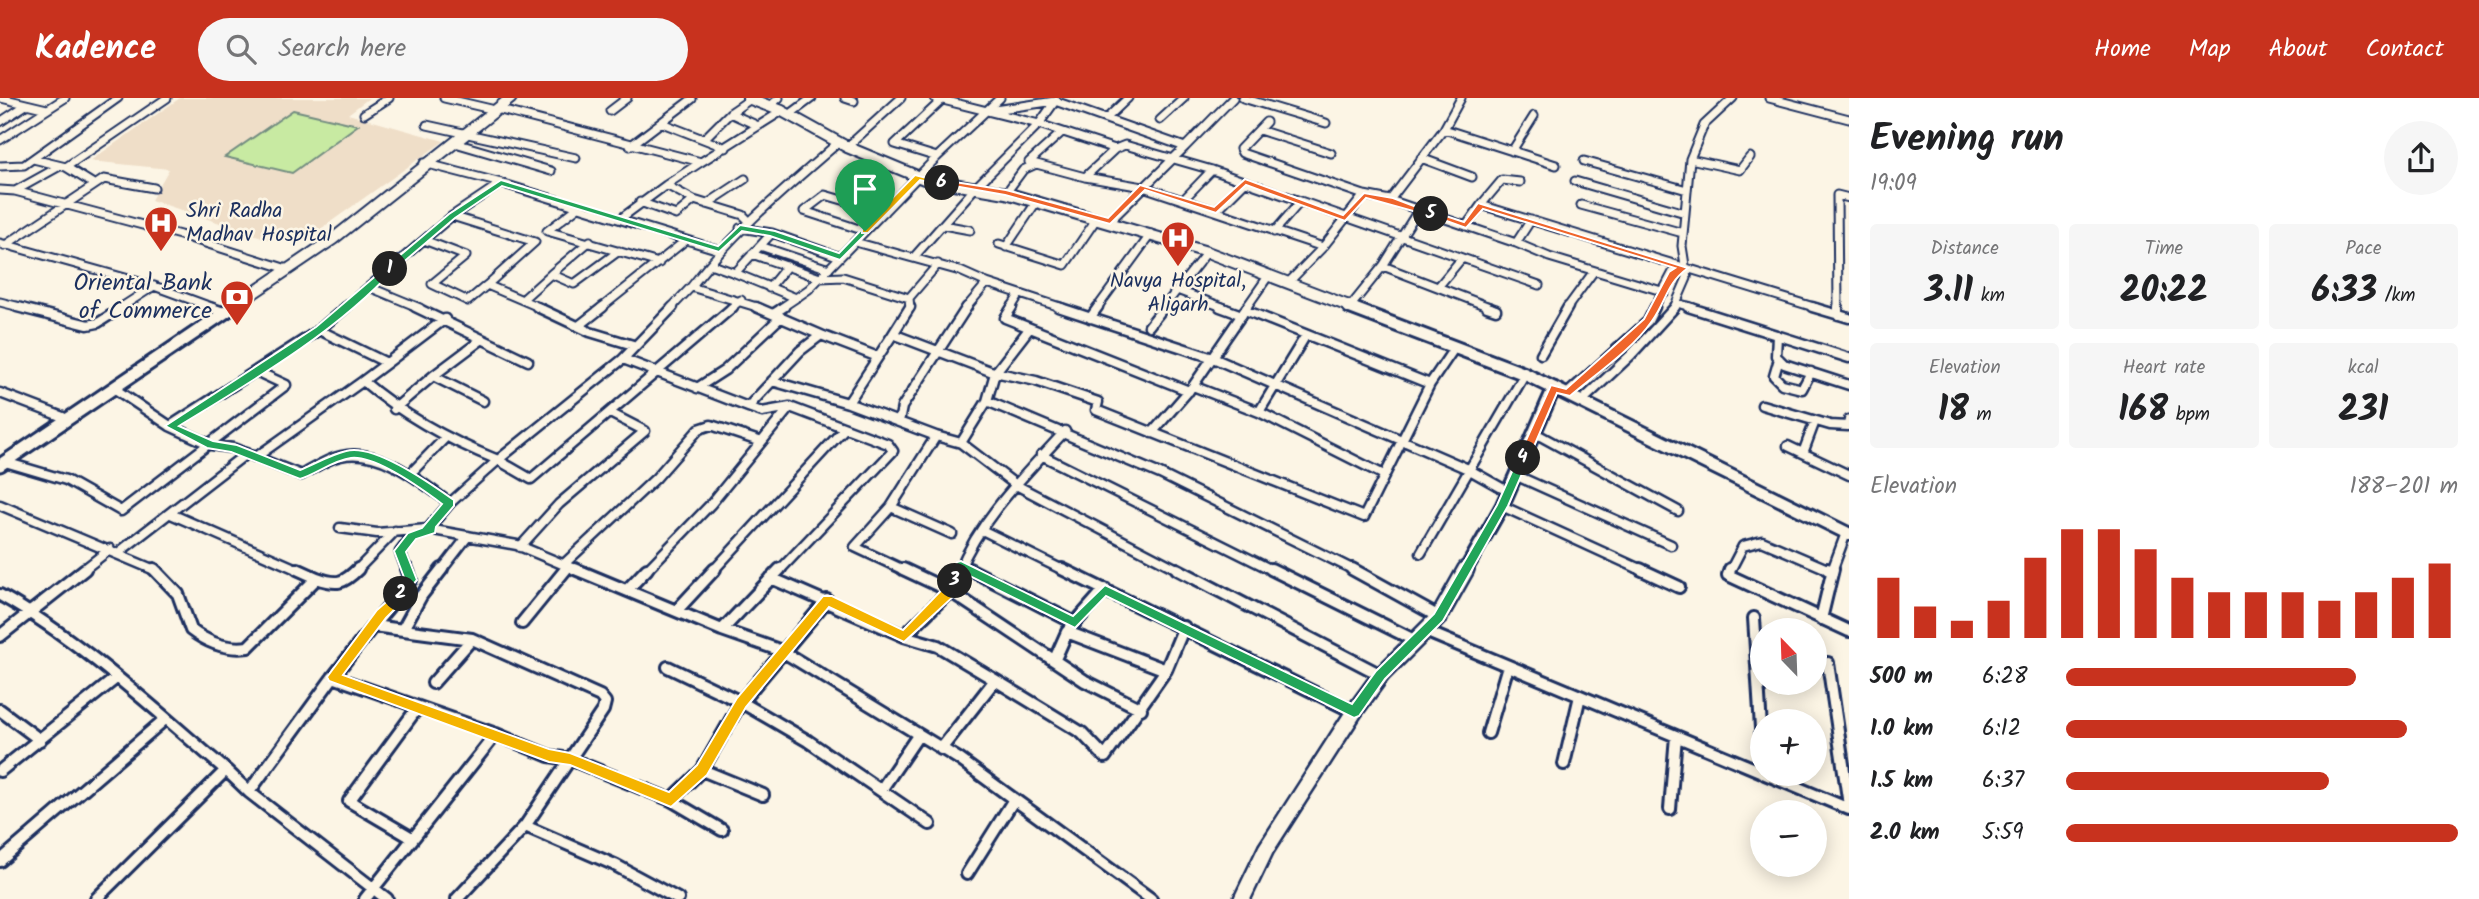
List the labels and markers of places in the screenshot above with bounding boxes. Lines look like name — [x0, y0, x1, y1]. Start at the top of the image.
pin — [835, 159, 895, 231]
pin: 6 — [925, 166, 960, 200]
place label: Shri Radha Madhav Hospital — [186, 195, 332, 252]
pin: 5 — [1414, 197, 1448, 232]
hospital icon: Shri Radha Madhav Hospital — [142, 204, 180, 253]
hospital icon: Navya Hospital, Aligarh — [1159, 219, 1197, 268]
pin: 1 — [372, 252, 408, 286]
place label: Oriental Bank of Commerce — [73, 264, 213, 331]
place label: Navya Hospital, Aligarh — [1110, 265, 1246, 322]
bank icon: Oriental Bank of Commerce — [218, 278, 256, 327]
pin: 4 — [1506, 440, 1540, 476]
pin: 3 — [937, 564, 972, 598]
pin: 2 — [384, 576, 418, 612]

